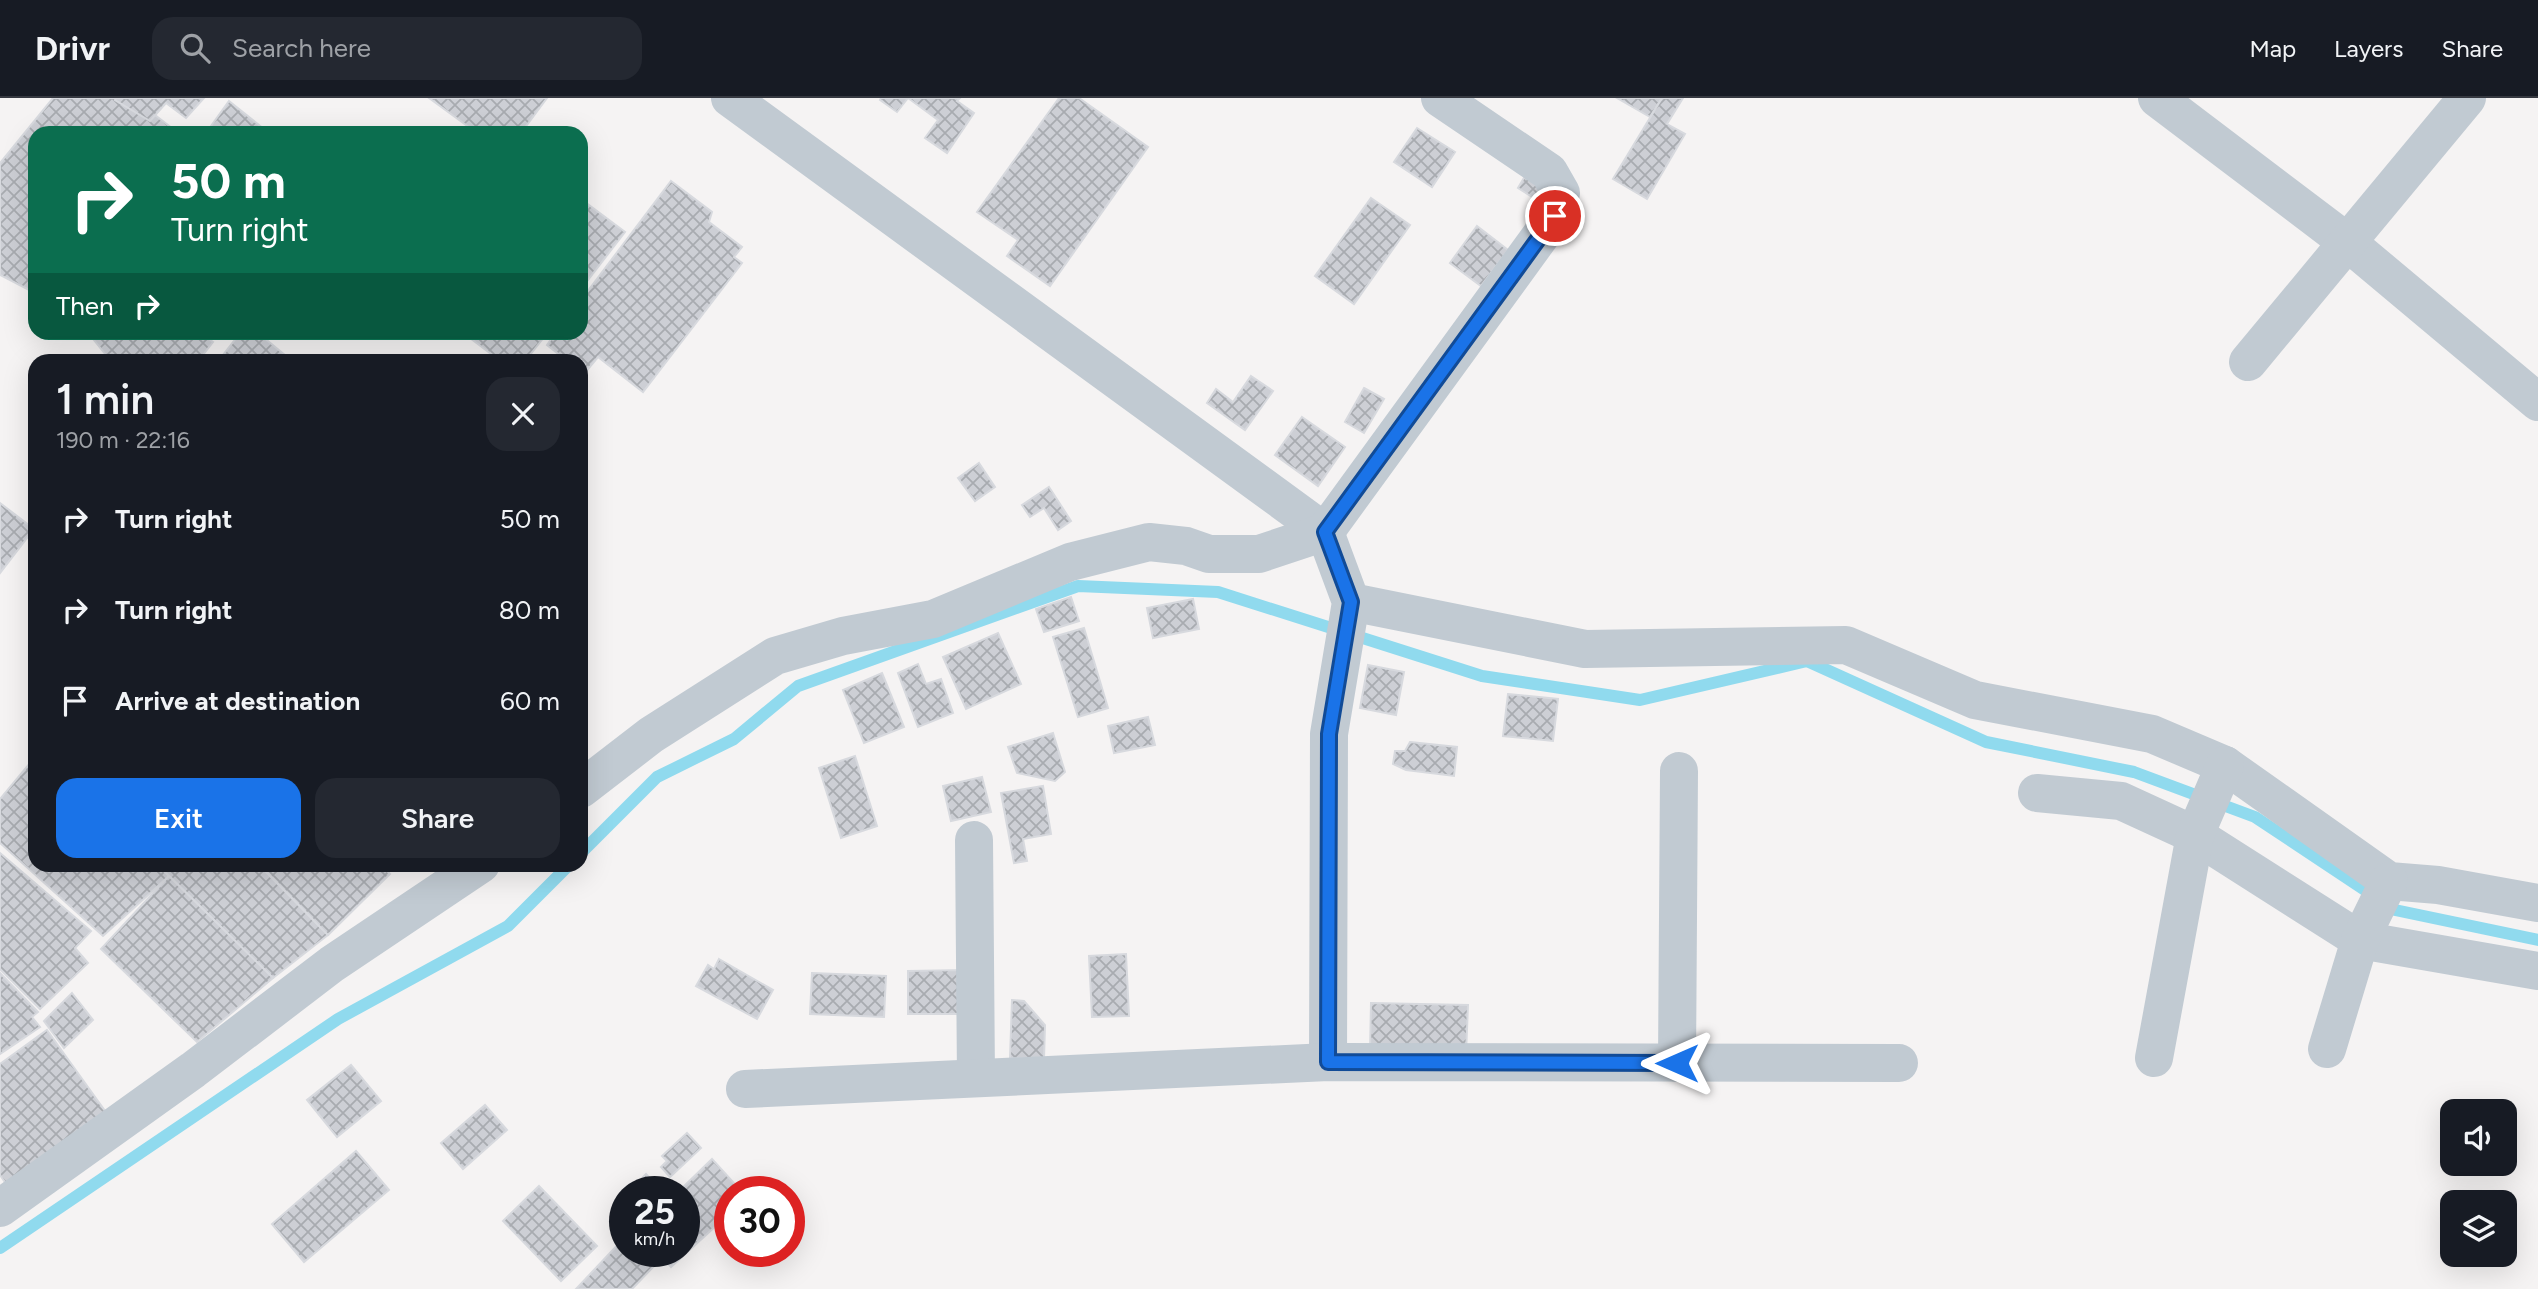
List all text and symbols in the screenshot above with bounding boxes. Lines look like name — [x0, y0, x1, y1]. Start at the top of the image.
search box — [152, 17, 642, 80]
text: Drivr — [35, 29, 110, 68]
icon: search — [176, 29, 214, 67]
text: Search here — [232, 32, 371, 64]
text: Map — [2249, 34, 2296, 63]
text: Layers — [2334, 34, 2403, 63]
text: Share — [2441, 34, 2503, 63]
text: 50 m — [171, 151, 286, 210]
icon: right — [56, 154, 147, 245]
pin — [1525, 186, 1585, 246]
icon: arrive — [1536, 197, 1574, 235]
text: Turn right — [171, 211, 309, 249]
icon: right — [128, 287, 166, 325]
text: Then — [56, 290, 114, 322]
text: 1 min — [56, 374, 154, 425]
button: close — [486, 377, 560, 451]
text: 190 m · 22:16 — [56, 426, 190, 454]
icon: right — [56, 500, 94, 538]
text: Turn right — [115, 503, 232, 535]
text: 50 m — [500, 503, 560, 535]
icon: right — [56, 591, 94, 629]
text: Turn right — [115, 594, 232, 626]
text: 80 m — [499, 594, 560, 626]
icon: arrive — [56, 682, 94, 720]
text: Arrive at destination — [115, 685, 360, 717]
text: 60 m — [500, 685, 560, 717]
button: Exit — [56, 778, 301, 858]
button: Share — [315, 778, 560, 858]
position arrow — [1640, 1026, 1714, 1100]
map controls — [2440, 1099, 2517, 1267]
button: sound — [2440, 1099, 2517, 1176]
speed limit sign: 30 — [714, 1176, 805, 1267]
button: layers — [2440, 1190, 2517, 1267]
text: 25 — [634, 1191, 675, 1233]
text: km/h — [634, 1228, 675, 1250]

